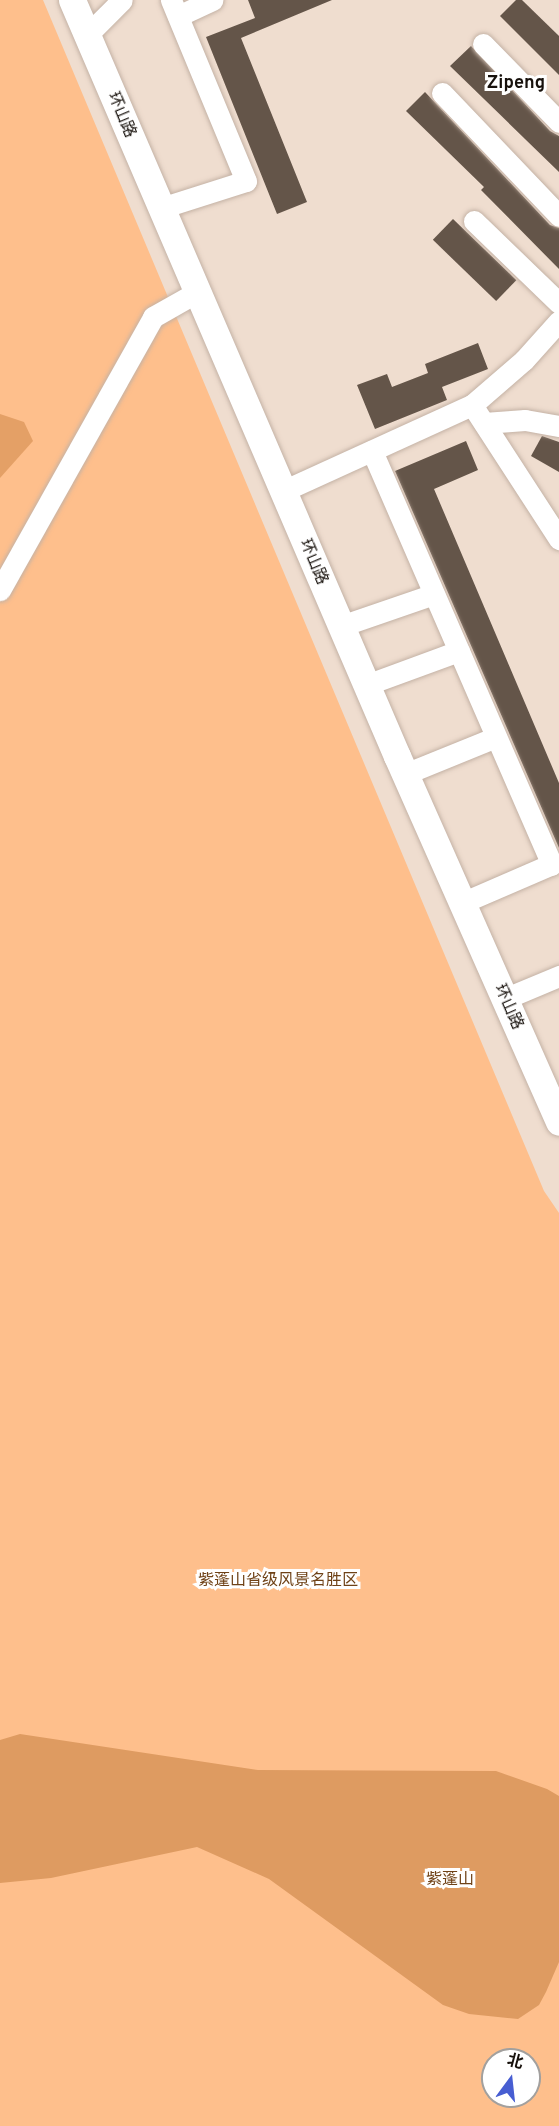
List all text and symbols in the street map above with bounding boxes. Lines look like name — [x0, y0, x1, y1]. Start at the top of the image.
district label: Zipeng — [487, 73, 545, 95]
street label: 环山路 — [103, 89, 139, 141]
street label: 环山路 — [295, 536, 331, 588]
street label: 环山路 — [489, 981, 527, 1033]
park label: 紫蓬山省级风景名胜区 — [198, 1571, 358, 1591]
park label: 紫蓬山 — [426, 1870, 474, 1890]
north arrow — [481, 2048, 541, 2108]
text: 北 — [505, 2051, 525, 2074]

